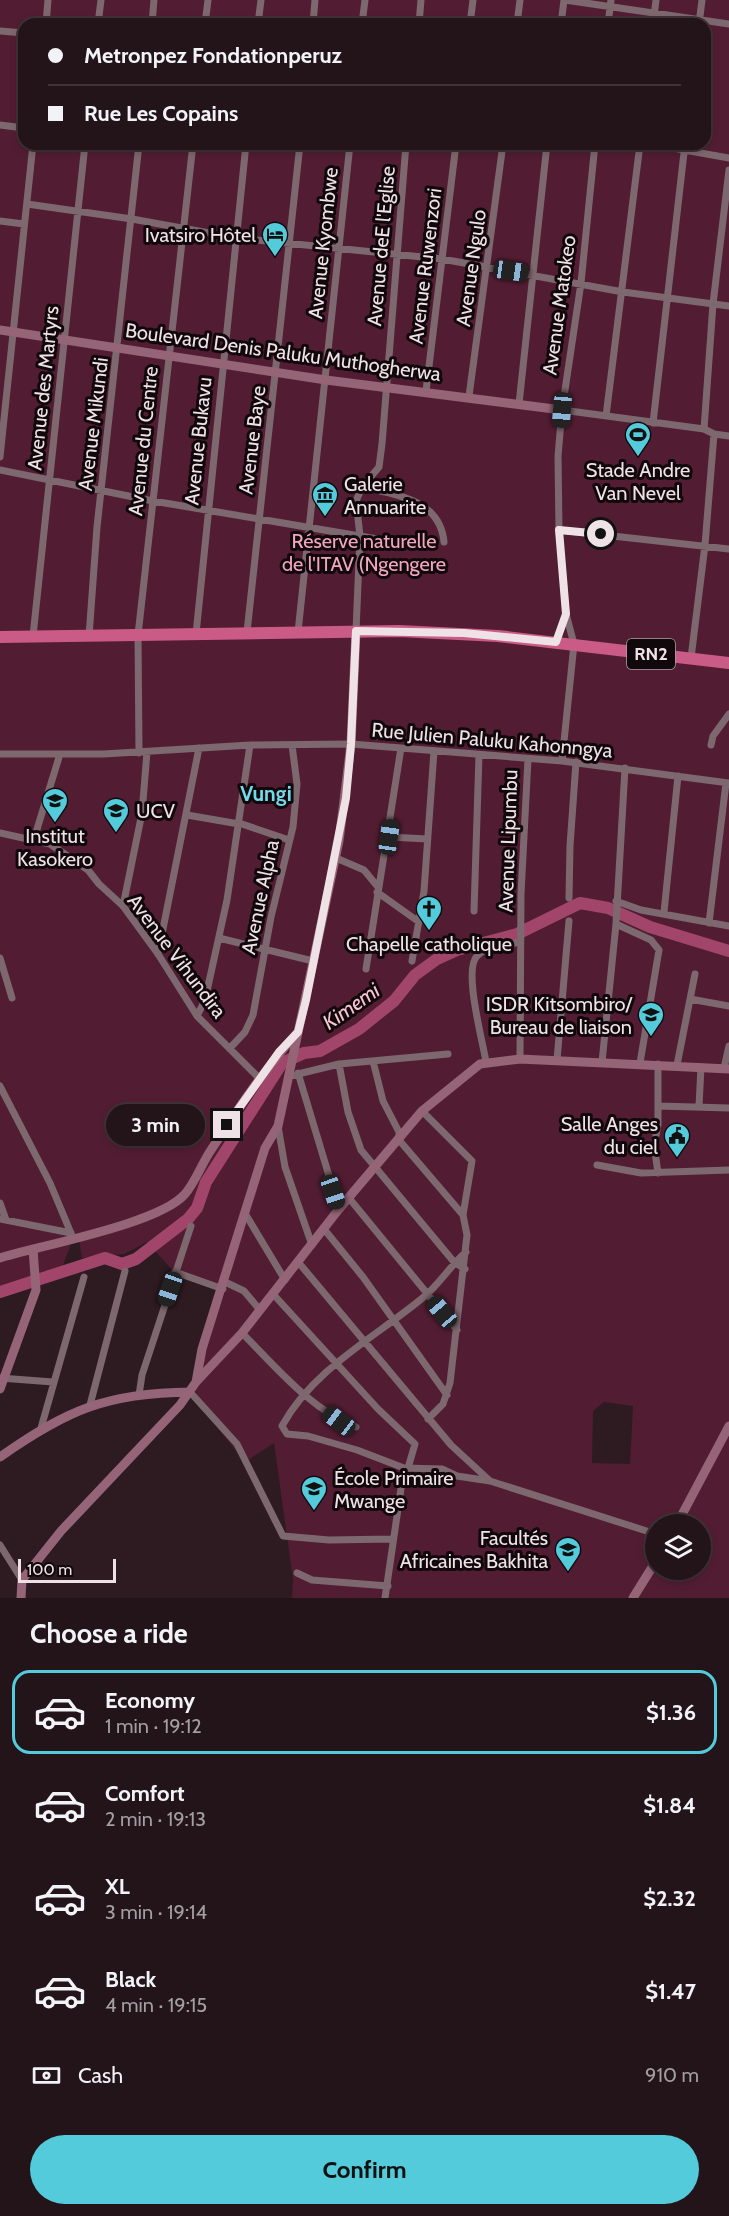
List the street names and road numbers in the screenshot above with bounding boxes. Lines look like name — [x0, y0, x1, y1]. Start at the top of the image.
street label: Avenue deE l'Eglise — [362, 165, 400, 327]
street label: Avenue Kyombwe — [303, 166, 343, 320]
street label: Avenue Ruwenzori — [404, 187, 446, 345]
street label: Avenue Ngulo — [451, 208, 491, 328]
street label: Avenue Matokeo — [537, 234, 581, 376]
street label: Avenue des Martyrs — [22, 304, 64, 472]
street label: Boulevard Denis Paluku Muthogherwa — [124, 318, 443, 386]
street label: Avenue Mikundi — [73, 356, 113, 492]
street label: Avenue du Centre — [123, 365, 163, 517]
street label: Avenue Bukavu — [179, 376, 217, 506]
street label: Avenue Baye — [233, 384, 271, 496]
road number: RN2 — [627, 639, 675, 669]
street label: Rue Julien Paluku Kahonngya — [370, 718, 614, 763]
street label: Avenue Lipumbu — [494, 769, 522, 913]
street label: Avenue Alpha — [236, 837, 284, 956]
street label: Avenue Vihundira — [123, 889, 232, 1023]

